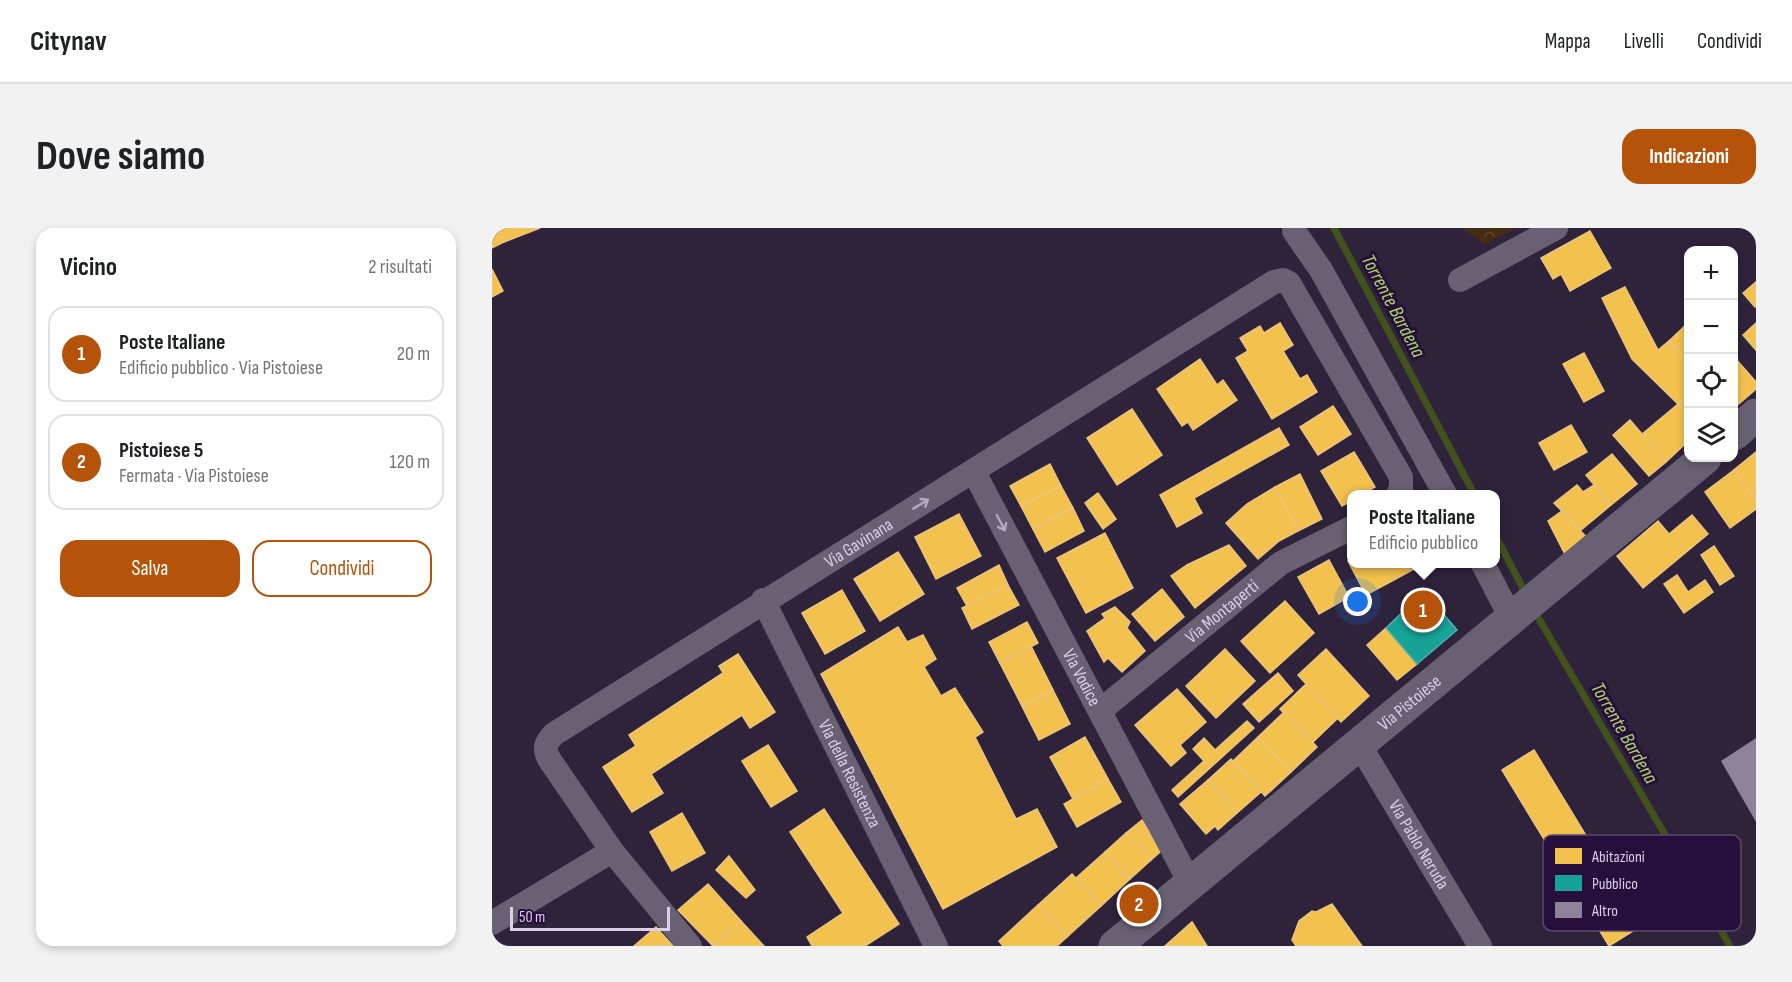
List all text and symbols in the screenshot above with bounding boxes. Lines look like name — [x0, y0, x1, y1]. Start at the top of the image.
text: Citynav — [30, 25, 107, 58]
text: Mappa — [1545, 29, 1591, 54]
text: Livelli — [1624, 29, 1664, 54]
text: Condividi — [1697, 29, 1762, 54]
button: Indicazioni — [1622, 129, 1756, 184]
text: Dove siamo — [36, 131, 205, 182]
map controls — [1684, 246, 1738, 462]
button: + — [1684, 246, 1738, 300]
water label: Torrente Bardena — [1356, 250, 1430, 362]
text: Vicino — [60, 252, 117, 283]
text: 2 risultati — [368, 255, 432, 279]
button: − — [1684, 300, 1738, 354]
text: Poste Italiane — [119, 329, 226, 356]
text: 1 — [78, 342, 85, 366]
text: 20 m — [397, 342, 430, 366]
button: locate — [1684, 354, 1738, 408]
text: Edificio pubblico · Via Pistoiese — [119, 356, 323, 380]
button: layers — [1684, 408, 1738, 462]
text: Pistoiese 5 — [119, 437, 203, 464]
text: 2 — [77, 450, 86, 474]
text: 120 m — [390, 450, 430, 474]
text: Fermata · Via Pistoiese — [119, 464, 269, 488]
popup — [1347, 490, 1500, 568]
one-way arrow — [912, 498, 929, 510]
text: Poste Italiane — [1369, 504, 1475, 531]
street label: Via Gavinana — [820, 514, 897, 572]
one-way arrow — [996, 514, 1007, 532]
text: Edificio pubblico — [1369, 531, 1478, 555]
button: Salva — [60, 540, 240, 597]
button: Condividi — [252, 540, 432, 597]
street label: Via Montaperti — [1181, 575, 1263, 647]
your location — [1343, 587, 1372, 616]
pin: 1 — [1404, 588, 1442, 632]
street label: Via Vodice — [1058, 645, 1106, 710]
street label: Via Pistoiese — [1373, 670, 1445, 735]
water label: Torrente Bardena — [1585, 678, 1663, 788]
street label: Via della Resistenza — [814, 716, 886, 831]
street label: Via Pablo Neruda — [1384, 796, 1454, 893]
legend — [1543, 835, 1741, 931]
text: Abitazioni — [1591, 848, 1645, 867]
text: Pubblico — [1592, 875, 1638, 894]
pin: 2 — [1120, 882, 1158, 926]
text: Altro — [1591, 902, 1618, 921]
scale bar — [510, 904, 670, 932]
text: 50 m — [519, 908, 545, 927]

